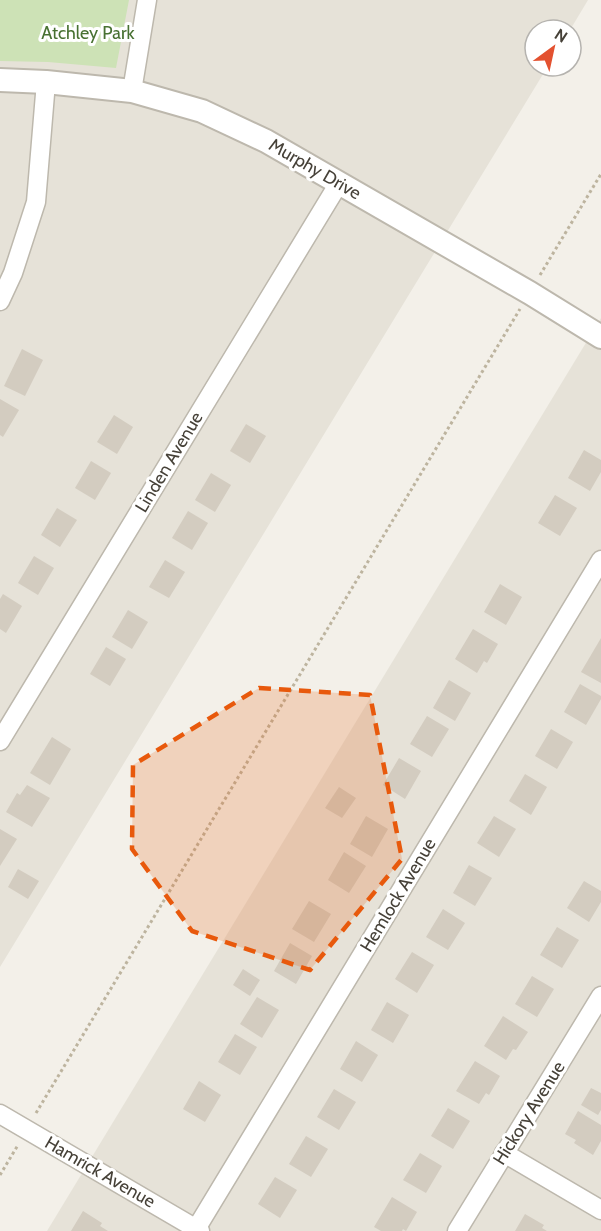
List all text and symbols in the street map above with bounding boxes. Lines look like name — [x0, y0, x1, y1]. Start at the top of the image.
north arrow — [523, 18, 583, 78]
park label: Atchley Park — [41, 22, 136, 44]
text: N — [551, 25, 571, 47]
street label: Murphy Drive — [265, 134, 365, 204]
street label: Linden Avenue — [130, 408, 208, 516]
street label: Hemlock Avenue — [355, 834, 441, 956]
street label: Hickory Avenue — [488, 1057, 570, 1169]
street label: Hamrick Avenue — [41, 1132, 159, 1212]

